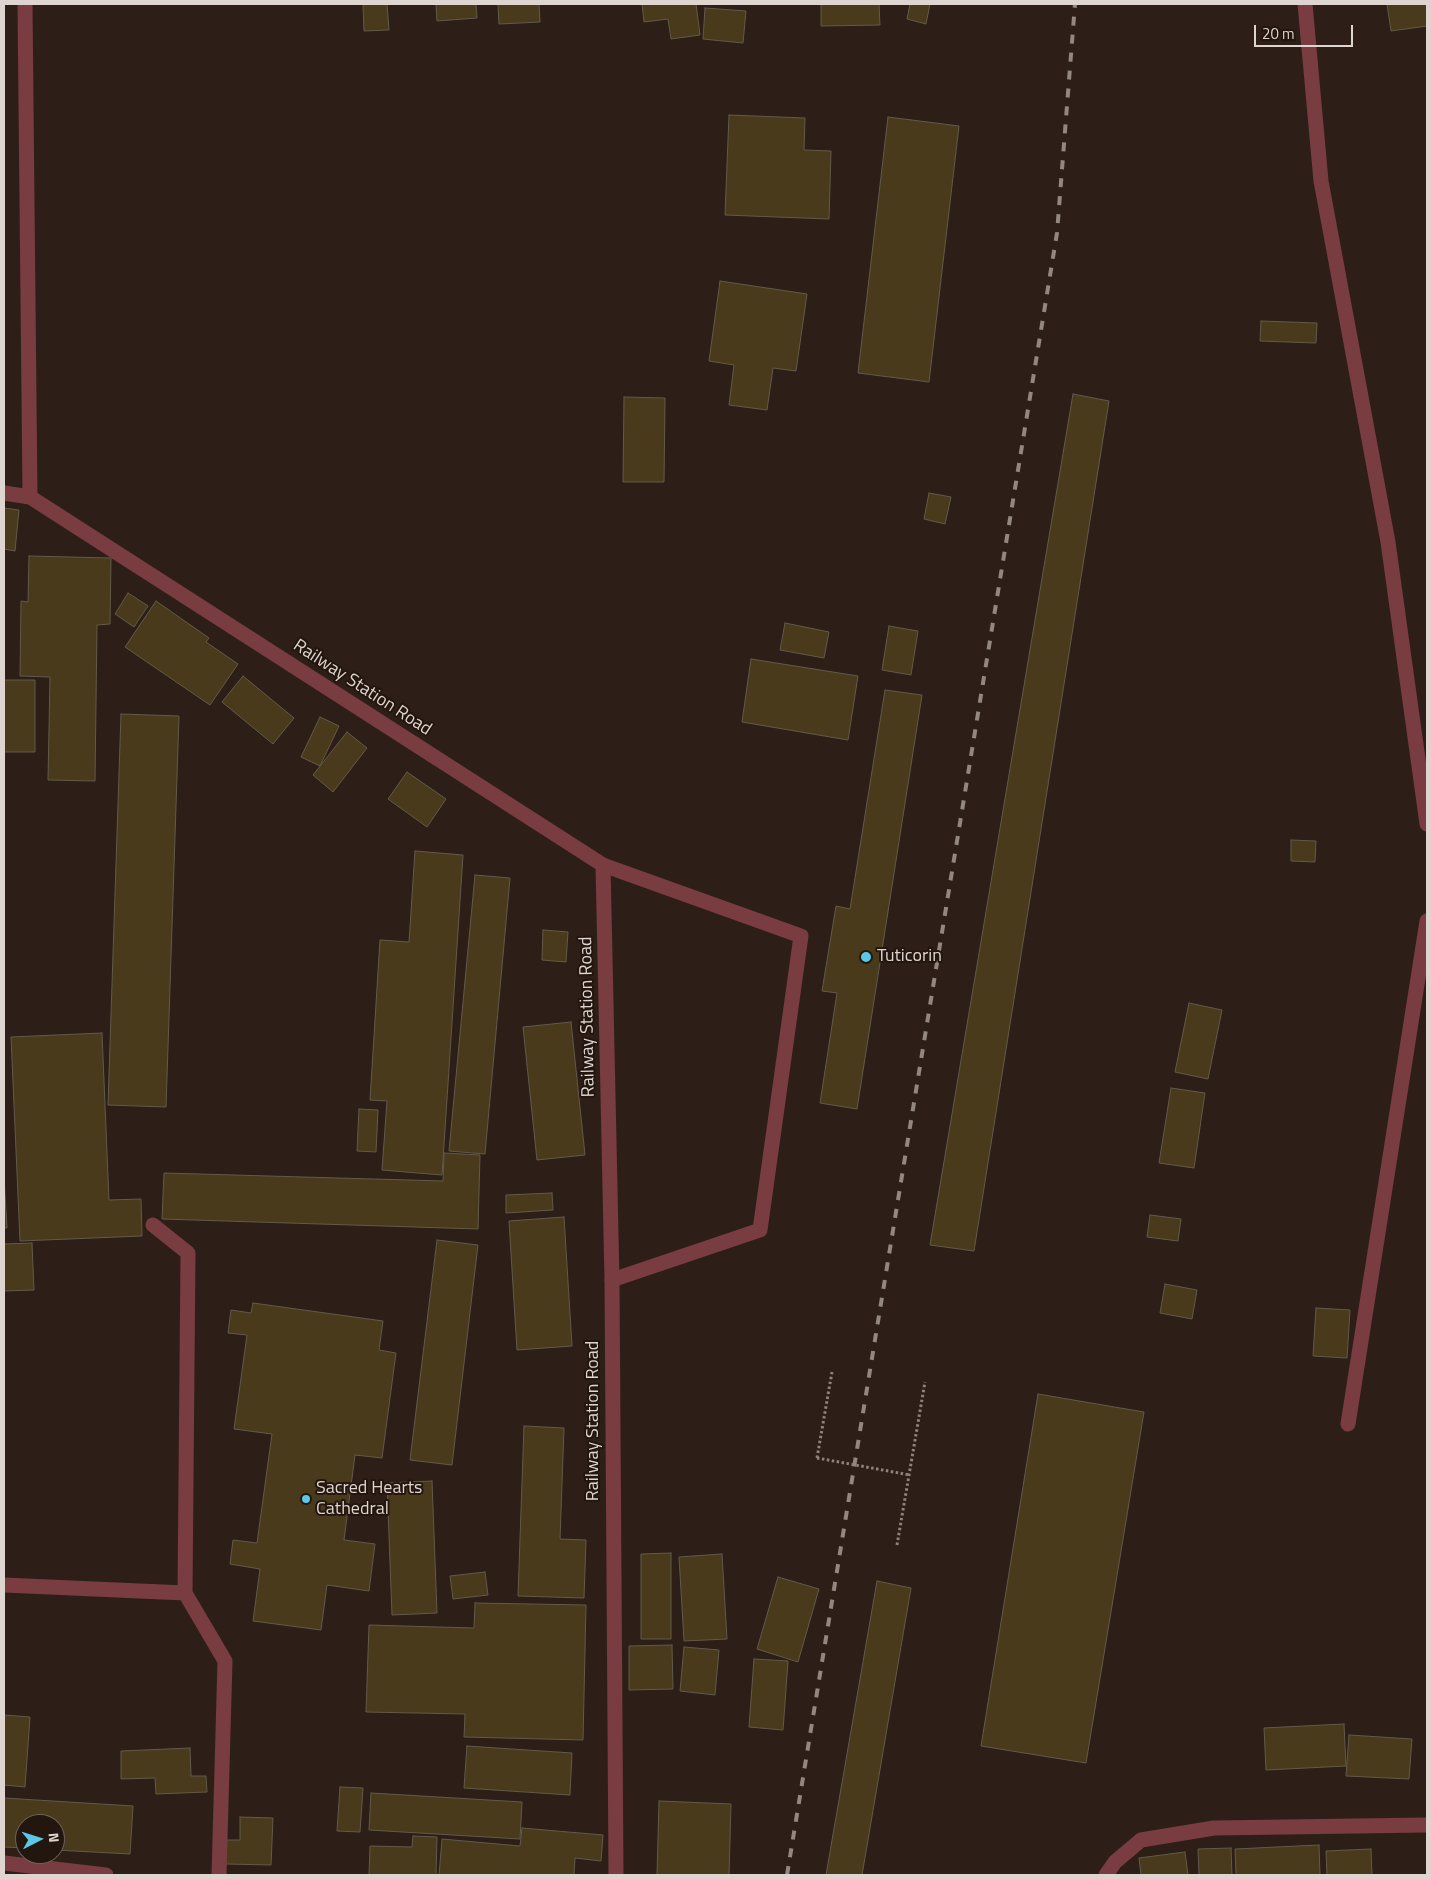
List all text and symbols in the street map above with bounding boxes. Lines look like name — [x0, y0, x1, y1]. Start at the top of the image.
scale bar — [1256, 15, 1355, 47]
text: 20 m — [1262, 22, 1295, 45]
street label: Railway Station Road — [289, 635, 435, 741]
street label: Railway Station Road — [576, 936, 600, 1098]
place label: Tuticorin — [877, 946, 942, 968]
marker: Tuticorin — [859, 950, 873, 964]
street label: Railway Station Road — [583, 1341, 605, 1501]
place label: Sacred Hearts Cathedral — [316, 1478, 422, 1520]
marker: Sacred Hearts Cathedral — [300, 1493, 312, 1505]
north arrow — [15, 1814, 65, 1864]
text: N — [44, 1832, 65, 1843]

